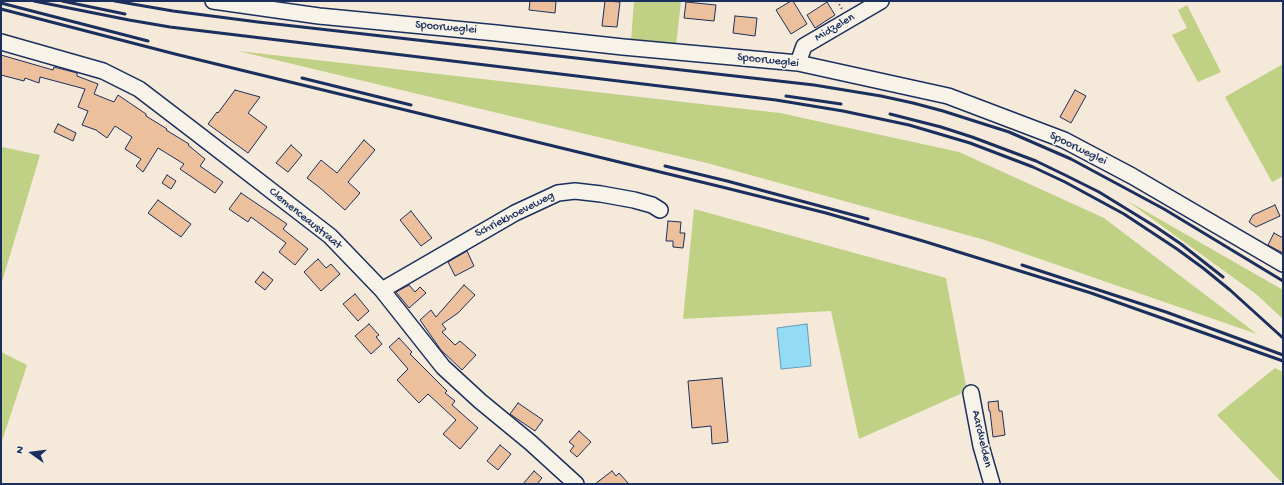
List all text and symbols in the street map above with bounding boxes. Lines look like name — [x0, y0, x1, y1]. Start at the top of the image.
street label: Midzelen — [812, 11, 858, 45]
street label: Spoorweglei — [415, 18, 477, 38]
street label: Spoorweglei — [736, 51, 800, 71]
street label: Spoorweglei — [1047, 129, 1109, 169]
street label: Clemenceaustraat — [265, 185, 345, 253]
street label: Schriekhoeveweg — [473, 189, 557, 241]
street label: Aardvelden — [967, 409, 995, 469]
north arrow — [12, 433, 52, 473]
text: N — [14, 445, 27, 455]

